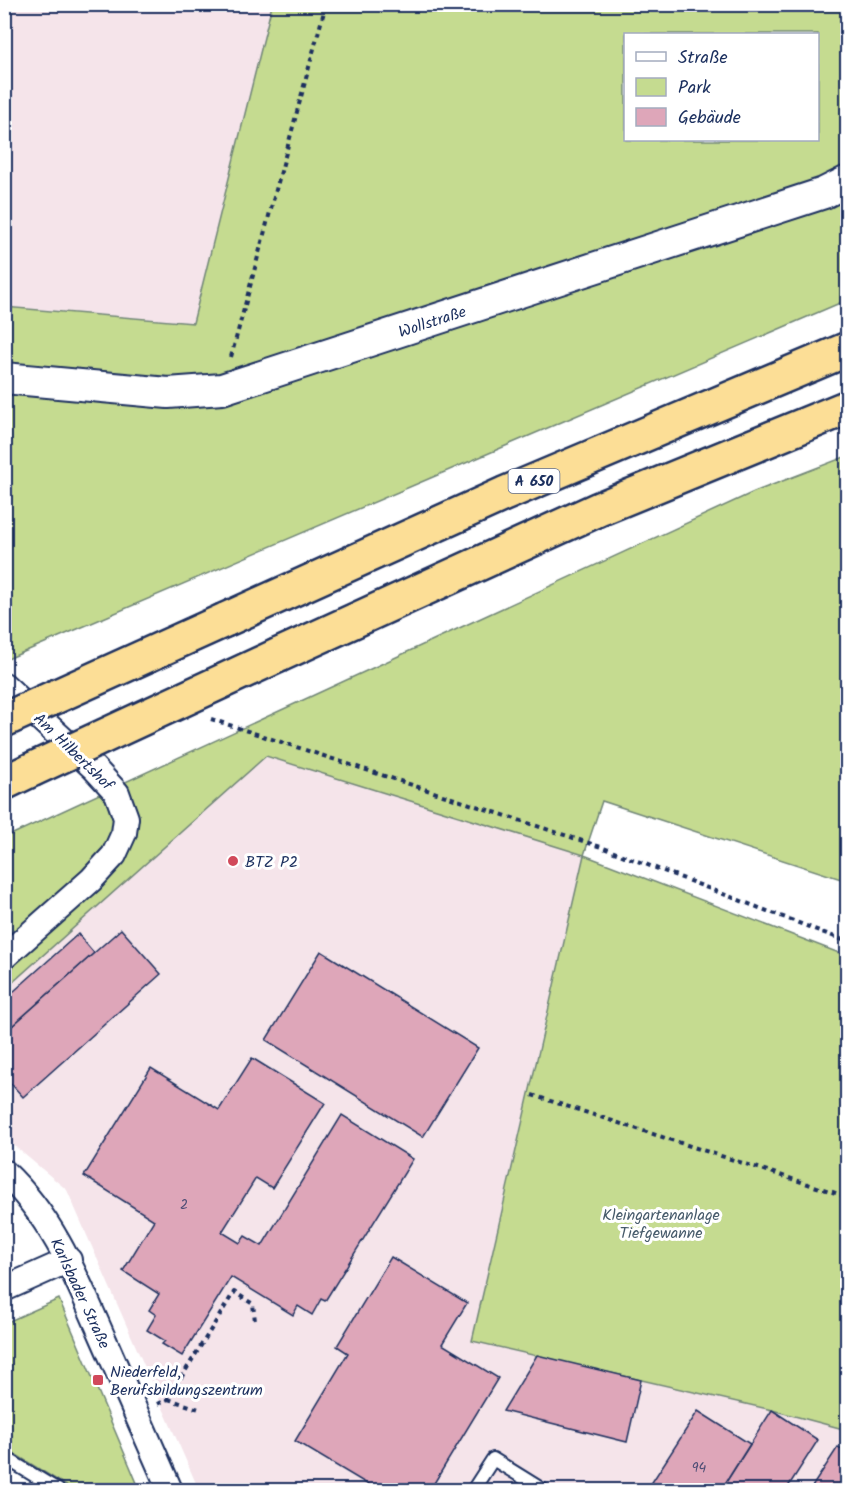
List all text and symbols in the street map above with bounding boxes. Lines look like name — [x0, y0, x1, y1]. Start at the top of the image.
legend — [624, 33, 819, 141]
text: Straße — [678, 44, 728, 73]
text: Park — [678, 74, 711, 103]
text: Gebäude — [678, 104, 741, 133]
street label: Wollstraße — [395, 300, 470, 345]
road number: A 650 — [508, 469, 560, 493]
street label: Am Hilbertshof — [27, 707, 120, 798]
place label: BTZ P2 — [245, 850, 298, 875]
marker: BTZ P2 — [226, 854, 240, 868]
house number: 2 — [180, 1194, 188, 1216]
park label: Kleingartenanlage Tiefgewanne — [602, 1203, 720, 1246]
street label: Karlsbader Straße — [43, 1234, 116, 1353]
place label: Niederfeld, Berufsbildungszentrum — [110, 1360, 263, 1403]
marker: Niederfeld, Berufsbildungszentrum — [91, 1373, 105, 1387]
house number: 94 — [692, 1457, 707, 1479]

